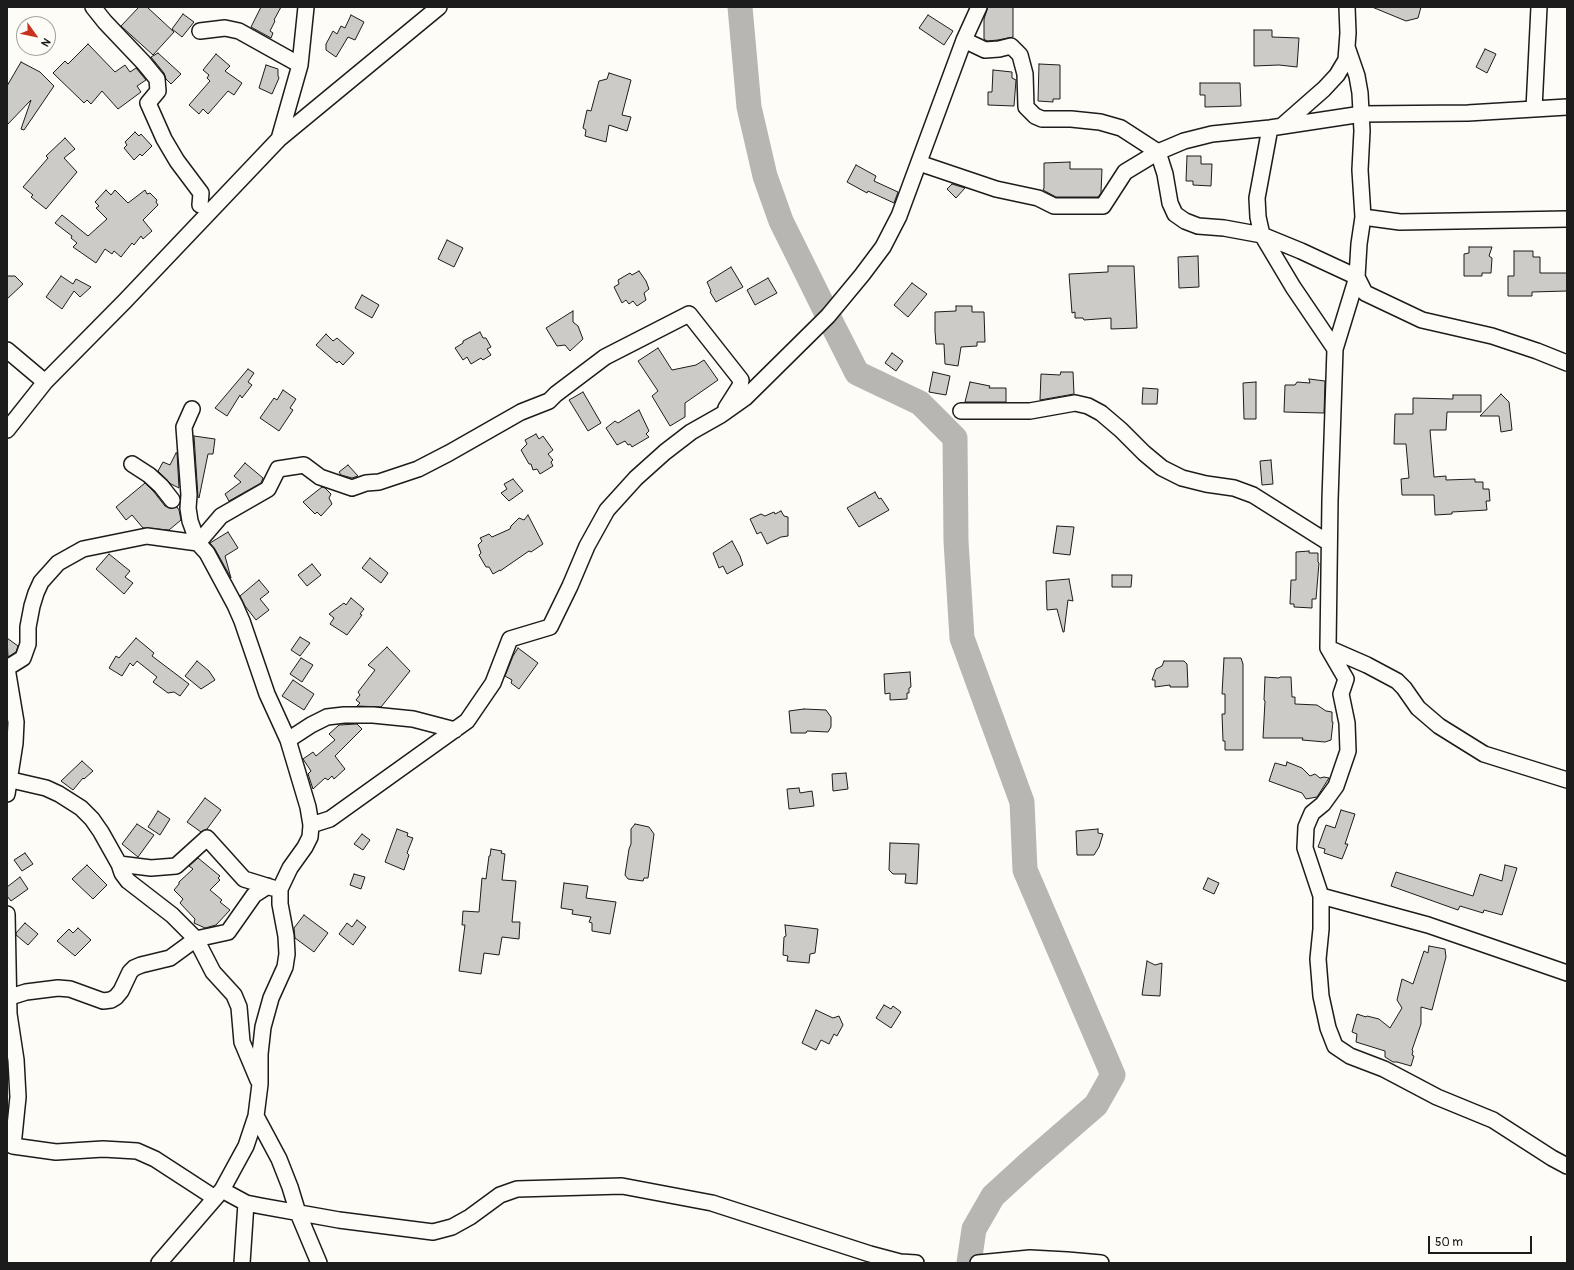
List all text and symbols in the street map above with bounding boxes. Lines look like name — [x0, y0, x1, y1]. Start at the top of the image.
north arrow — [16, 16, 56, 56]
text: N — [38, 36, 53, 49]
scale bar — [1430, 1228, 1534, 1254]
text: 50 m — [1435, 1235, 1463, 1250]

